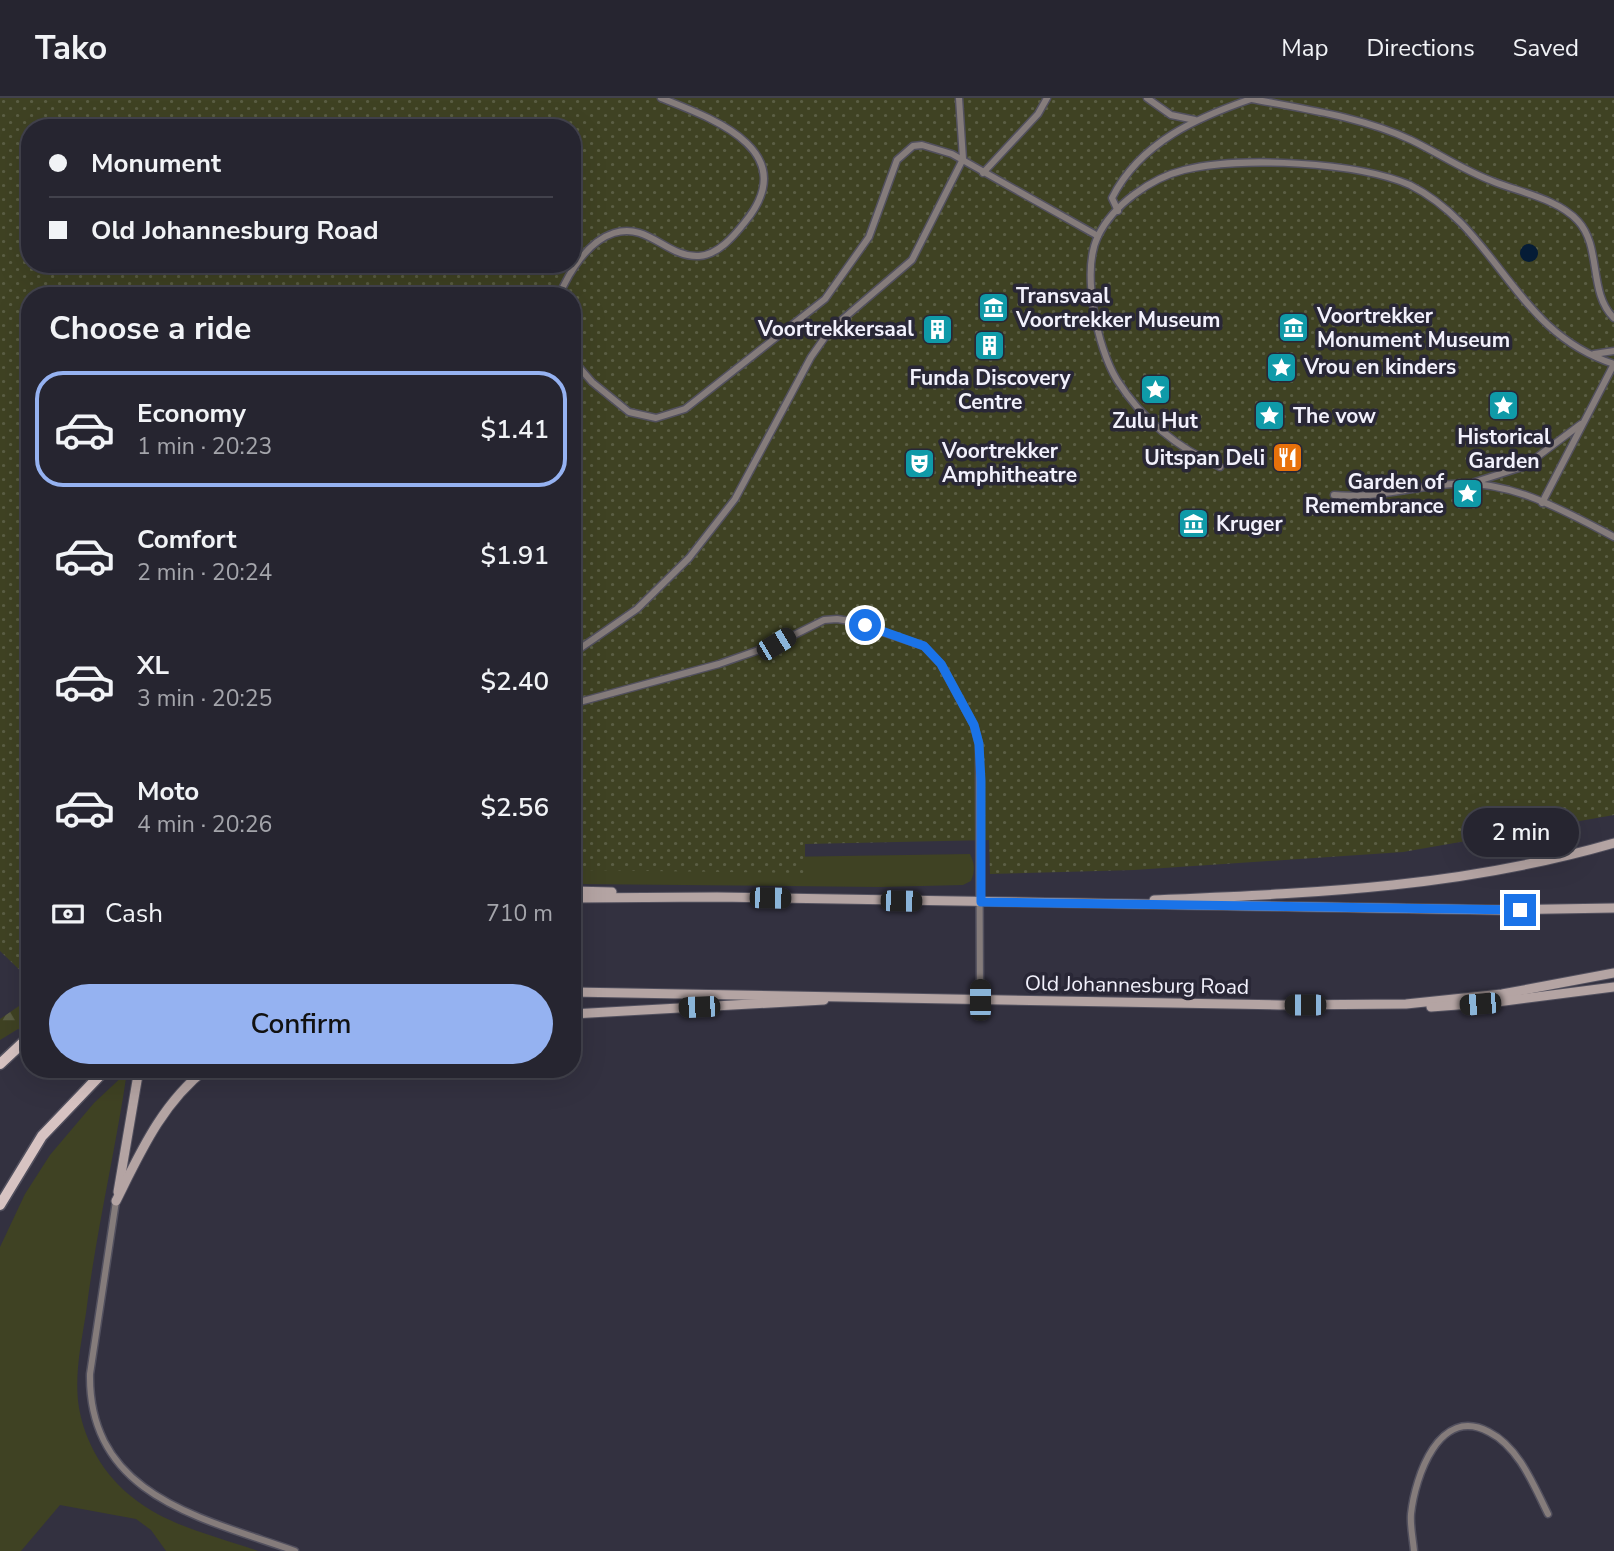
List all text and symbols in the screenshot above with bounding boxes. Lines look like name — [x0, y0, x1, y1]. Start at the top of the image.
text: Tako — [35, 26, 107, 71]
text: Map — [1281, 32, 1328, 64]
text: Directions — [1366, 32, 1475, 64]
text: Saved — [1513, 32, 1579, 64]
text: Monument — [91, 146, 221, 181]
text: Old Johannesburg Road — [91, 213, 379, 248]
place label: Transvaal Voortrekker Museum — [1015, 282, 1220, 334]
museum icon: Transvaal Voortrekker Museum — [976, 291, 1010, 325]
place label: Voortrekker Monument Museum — [1316, 302, 1510, 354]
text: Choose a ride — [49, 307, 251, 350]
museum icon: Voortrekker Monument Museum — [1277, 311, 1311, 345]
building icon: Voortrekkersaal — [920, 312, 954, 346]
place label: Voortrekkersaal — [757, 315, 914, 343]
building icon: Funda Discovery Centre — [973, 329, 1007, 363]
place icon: Vrou en kinders — [1264, 350, 1298, 384]
place label: Vrou en kinders — [1303, 353, 1456, 381]
place label: Funda Discovery Centre — [909, 364, 1071, 416]
place icon: Zulu Hut — [1138, 372, 1172, 406]
place icon: Historical Garden — [1487, 388, 1521, 422]
text: Economy — [137, 396, 246, 431]
icon: car — [53, 398, 116, 461]
place icon: The vow — [1253, 399, 1287, 433]
place label: The vow — [1293, 402, 1376, 430]
place label: Zulu Hut — [1112, 407, 1199, 435]
text: $1.41 — [480, 412, 549, 447]
place label: Historical Garden — [1457, 423, 1551, 475]
text: 1 min · 20:23 — [137, 431, 272, 462]
place label: Voortrekker Amphitheatre — [941, 437, 1077, 489]
restaurant icon: Uitspan Deli — [1271, 441, 1305, 475]
place label: Uitspan Deli — [1144, 444, 1265, 472]
theatre icon: Voortrekker Amphitheatre — [902, 446, 936, 480]
place label: Garden of Remembrance — [1305, 468, 1444, 520]
place icon: Garden of Remembrance — [1450, 477, 1484, 511]
museum icon: Kruger — [1176, 507, 1210, 541]
place label: Kruger — [1216, 510, 1283, 538]
text: Comfort — [137, 522, 237, 557]
icon: car — [53, 524, 116, 587]
text: $1.91 — [480, 538, 549, 573]
text: 2 min · 20:24 — [137, 557, 272, 588]
route start — [849, 609, 881, 641]
car — [753, 624, 800, 664]
text: XL — [137, 648, 169, 683]
icon: car — [53, 650, 116, 713]
text: $2.40 — [480, 664, 549, 699]
text: 3 min · 20:25 — [137, 683, 272, 714]
text: Moto — [137, 774, 199, 809]
icon: car — [53, 776, 116, 839]
text: $2.56 — [480, 790, 549, 825]
callout: 2 min — [1462, 808, 1578, 858]
text: 4 min · 20:26 — [137, 809, 272, 840]
text: 2 min — [1492, 817, 1550, 848]
car — [749, 887, 792, 909]
car — [880, 890, 923, 912]
route end — [1504, 894, 1536, 926]
icon: cash — [49, 895, 87, 933]
text: Cash — [105, 896, 163, 931]
text: 710 m — [486, 898, 553, 929]
street label: Old Johannesburg Road — [1025, 969, 1249, 1001]
car — [970, 979, 991, 1021]
button: Confirm — [49, 984, 553, 1064]
car — [1459, 992, 1502, 1016]
car — [1285, 995, 1327, 1016]
car — [678, 996, 721, 1018]

